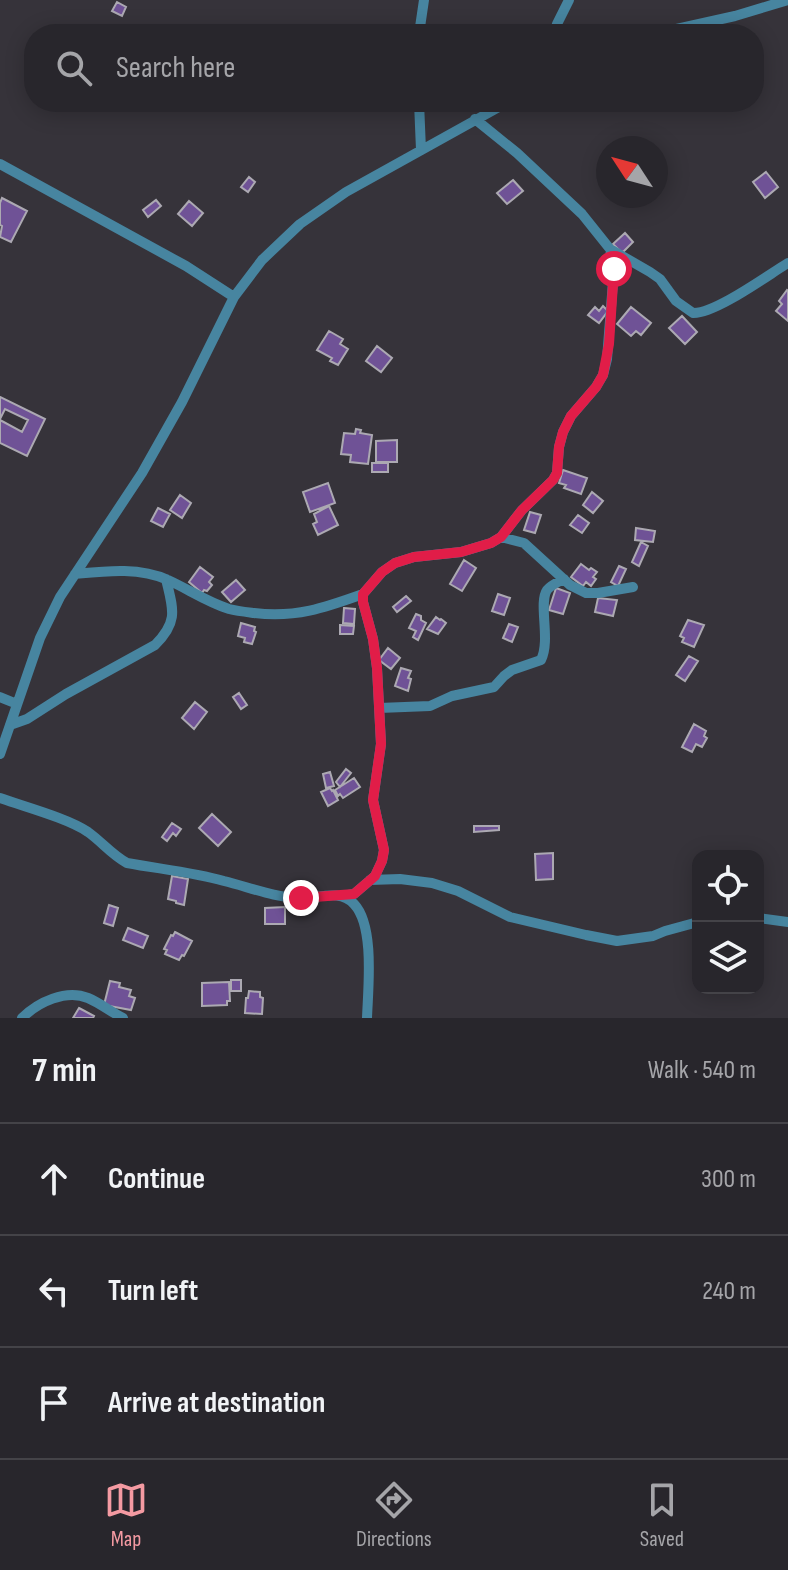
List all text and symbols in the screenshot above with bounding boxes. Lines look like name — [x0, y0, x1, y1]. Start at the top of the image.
search box — [24, 24, 764, 112]
icon: search — [52, 46, 96, 90]
text: Search here — [116, 50, 235, 86]
north arrow — [596, 136, 668, 208]
route start — [596, 251, 632, 287]
map controls — [692, 850, 764, 994]
button: locate — [692, 850, 764, 922]
route end — [283, 880, 319, 916]
button: layers — [692, 922, 764, 994]
text: 7 min — [32, 1050, 97, 1091]
text: Walk · 540 m — [648, 1055, 756, 1086]
icon: ahead — [32, 1157, 76, 1201]
text: Continue — [108, 1161, 205, 1197]
text: 300 m — [701, 1164, 756, 1195]
icon: left — [32, 1269, 76, 1313]
text: Turn left — [108, 1273, 198, 1309]
text: 240 m — [702, 1276, 756, 1307]
icon: arrive — [32, 1381, 76, 1425]
text: Arrive at destination — [108, 1385, 325, 1421]
tab: Map — [104, 1478, 148, 1553]
tab: Directions — [356, 1478, 432, 1553]
tab: Saved — [640, 1478, 684, 1553]

